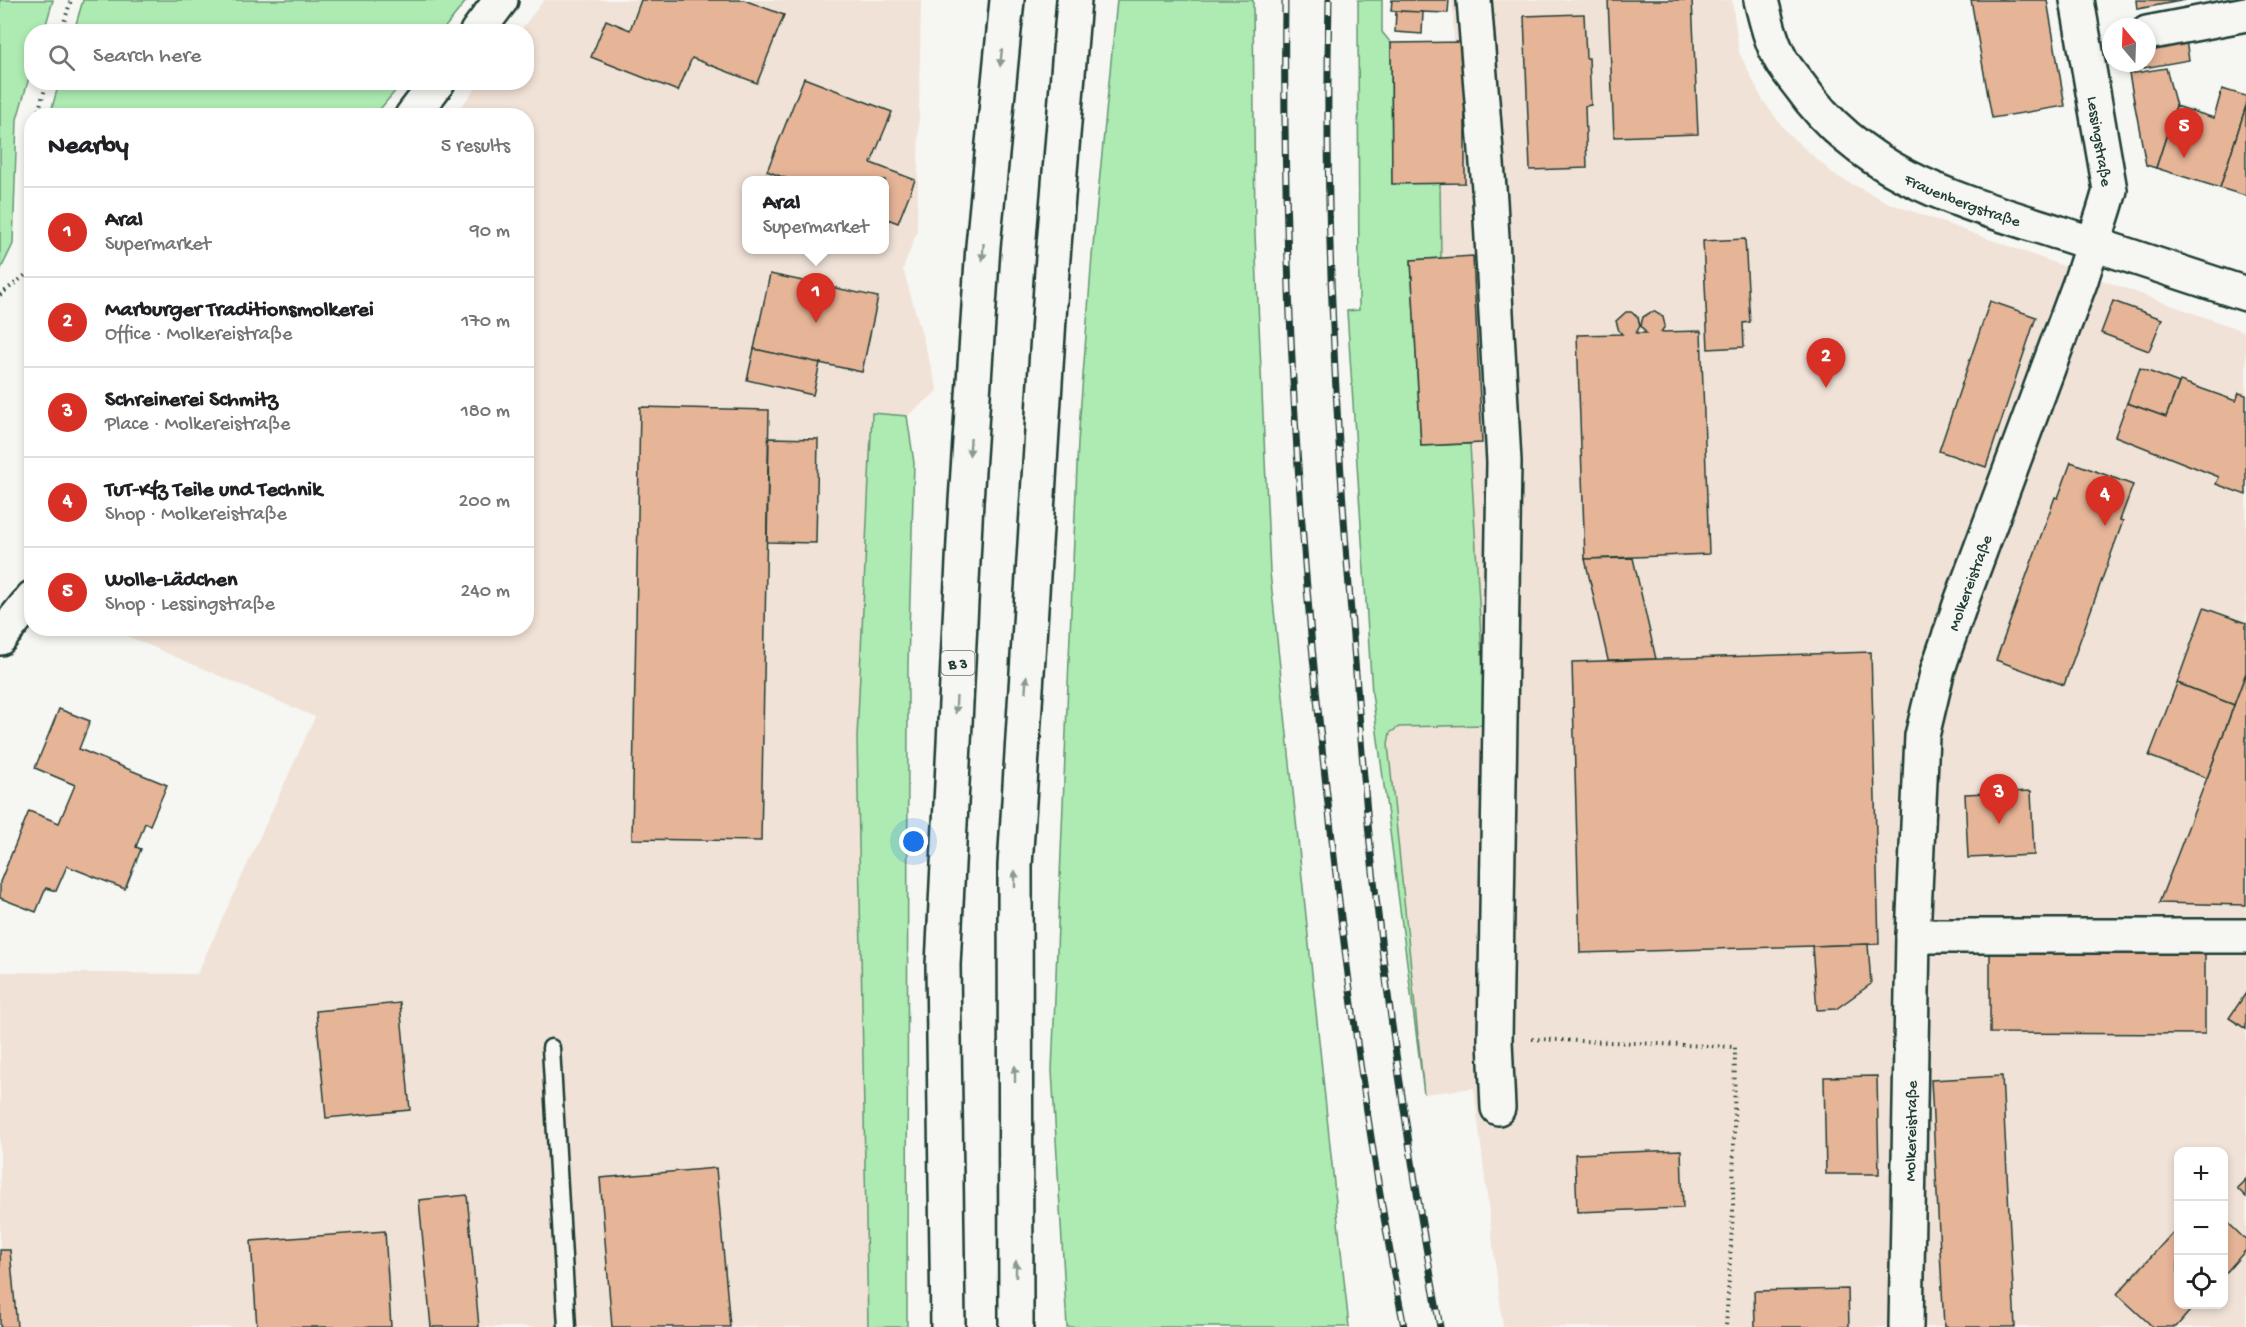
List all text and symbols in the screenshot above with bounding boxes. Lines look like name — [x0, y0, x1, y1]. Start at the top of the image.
north arrow — [2102, 18, 2156, 72]
search box — [24, 24, 534, 90]
icon: search — [45, 41, 78, 74]
text: Search here — [93, 44, 201, 70]
one-way arrow — [996, 49, 1006, 68]
street label: Lessingstraße — [2081, 95, 2114, 189]
pin: 5 — [2164, 108, 2204, 158]
text: Nearby — [48, 132, 129, 163]
text: 5 results — [441, 136, 510, 159]
street label: Frauenbergstraße — [1900, 171, 2023, 233]
popup — [742, 176, 889, 254]
text: Aral — [763, 191, 800, 217]
text: Aral — [105, 208, 143, 234]
text: Supermarket — [763, 217, 868, 240]
text: 1 — [63, 221, 72, 244]
text: 90 m — [470, 221, 510, 244]
text: Supermarket — [105, 234, 211, 257]
one-way arrow — [978, 243, 987, 262]
pin: 1 — [796, 274, 836, 323]
text: Marburger Traditionsmolkerei — [105, 298, 374, 324]
text: 2 — [63, 311, 72, 334]
text: 170 m — [461, 311, 510, 334]
text: Office · Molkereistraße — [105, 324, 292, 347]
pin: 2 — [1806, 338, 1846, 388]
text: Schreinerei Schmitz — [105, 388, 278, 414]
text: 3 — [62, 401, 73, 424]
text: 180 m — [461, 401, 510, 424]
text: Place · Molkereistraße — [105, 414, 290, 437]
one-way arrow — [965, 437, 974, 456]
pin: 4 — [2086, 476, 2124, 526]
text: TuT-Kfz Teile und Technik — [105, 478, 322, 504]
text: 4 — [63, 491, 72, 514]
text: 200 m — [459, 491, 510, 514]
text: Shop · Molkereistraße — [105, 504, 287, 527]
street label: Molkereistraße — [1946, 532, 1998, 634]
text: Wolle-Lädchen — [105, 568, 237, 594]
text: 5 — [62, 581, 73, 604]
text: 240 m — [460, 581, 510, 604]
text: Shop · Lessingstraße — [105, 594, 275, 617]
road number: B 3 — [942, 651, 974, 675]
one-way arrow — [1021, 674, 1031, 693]
one-way arrow — [951, 695, 960, 714]
pin: 3 — [1980, 774, 2018, 824]
your location — [899, 827, 928, 856]
one-way arrow — [1010, 869, 1020, 888]
one-way arrow — [1010, 1064, 1020, 1083]
street label: Molkereistraße — [1903, 1080, 1923, 1182]
map controls — [2174, 1147, 2228, 1309]
button: + — [2174, 1147, 2228, 1201]
button: − — [2174, 1201, 2228, 1255]
button: locate — [2174, 1255, 2228, 1309]
one-way arrow — [1011, 1259, 1021, 1278]

